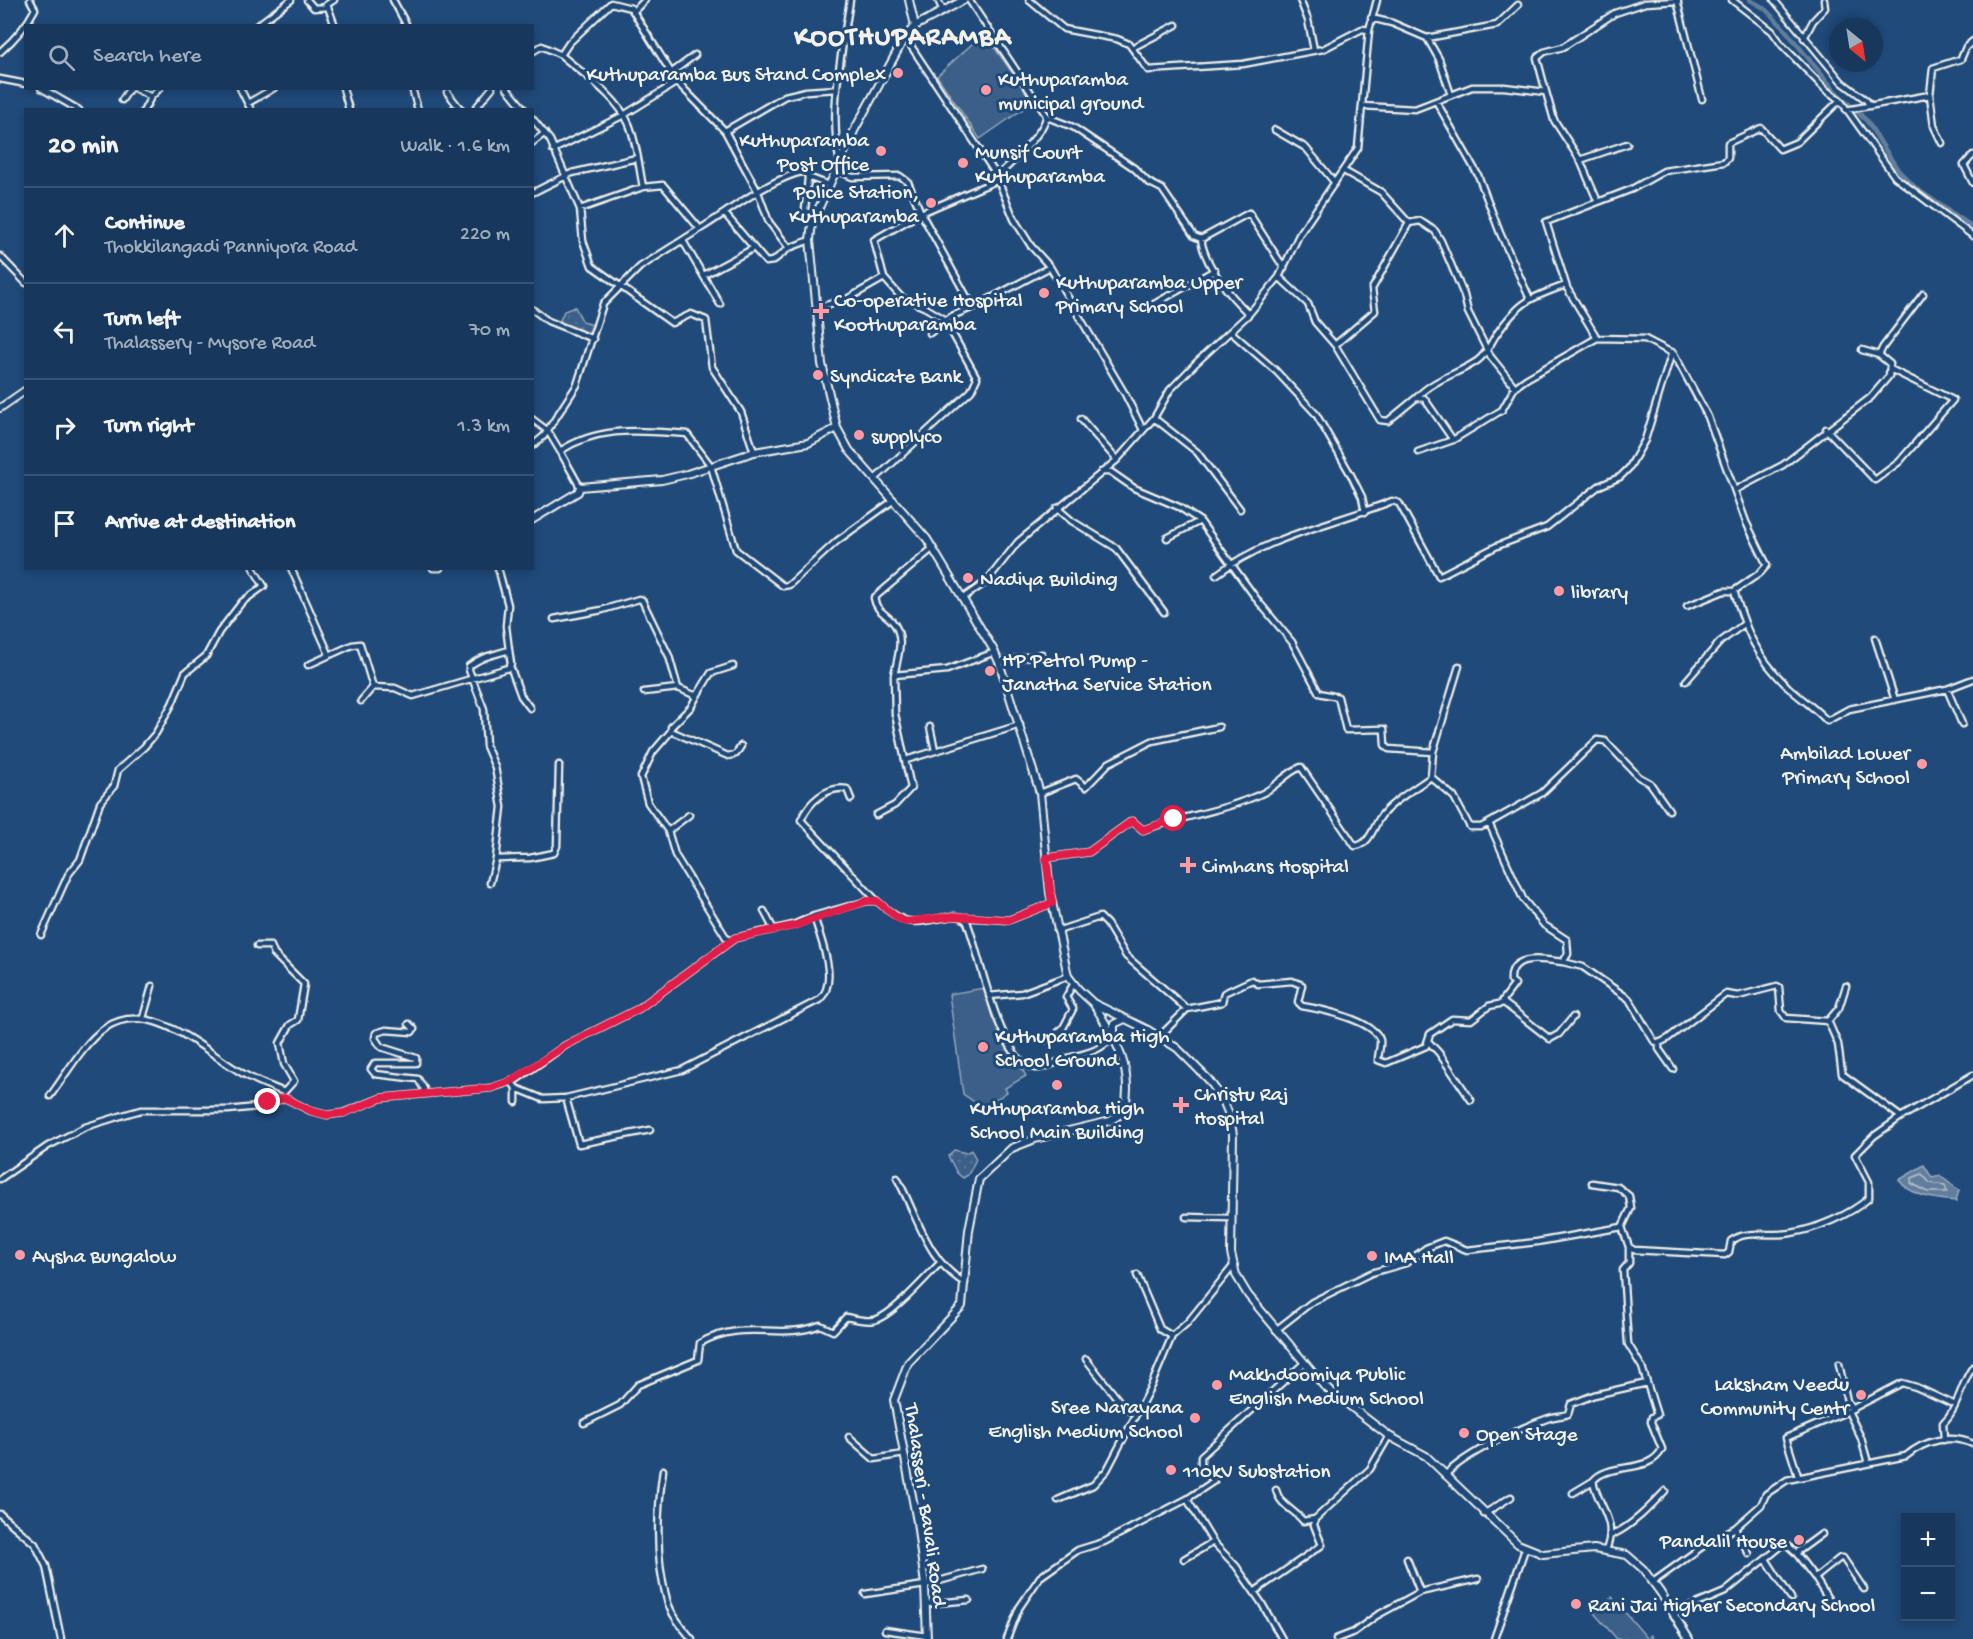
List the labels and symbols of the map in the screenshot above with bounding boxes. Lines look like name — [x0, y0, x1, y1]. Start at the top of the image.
north arrow — [1829, 18, 1883, 72]
district label: KOOTHUPARAMBA — [793, 23, 1012, 55]
place label: Kuthuparamba Bus Stand Complex — [587, 64, 886, 89]
marker: Kuthuparamba Bus Stand Complex — [891, 66, 905, 80]
place label: Kuthuparamba municipal ground — [998, 69, 1145, 118]
marker: Kuthuparamba municipal ground — [979, 83, 993, 97]
place label: Kuthuparamba Post Office — [739, 130, 870, 179]
place label: Munsif Court Kuthuparamba — [975, 142, 1106, 191]
marker: Kuthuparamba Post Office — [874, 144, 888, 158]
marker: Munsif Court Kuthuparamba — [956, 156, 970, 170]
place label: Police Station, Kuthuparamba — [789, 182, 920, 231]
marker: Police Station, Kuthuparamba — [924, 196, 938, 210]
place label: Kuthuparamba Upper Primary School — [1055, 272, 1243, 321]
marker: Kuthuparamba Upper Primary School — [1037, 286, 1051, 300]
place label: Co-operative Hospital Koothuparamba — [834, 290, 1023, 339]
marker: Co-operative Hospital Koothuparamba — [812, 302, 830, 320]
place label: Syndicate Bank — [830, 366, 964, 391]
marker: Syndicate Bank — [811, 368, 825, 382]
place label: supplyco — [871, 426, 942, 451]
marker: supplyco — [852, 428, 866, 442]
place label: Nadiya Building — [980, 569, 1118, 594]
marker: Nadiya Building — [961, 571, 975, 585]
place label: library — [1571, 582, 1628, 607]
marker: library — [1552, 584, 1566, 598]
place label: HP Petrol Pump - Janatha Service Station — [1002, 650, 1212, 699]
marker: HP Petrol Pump - Janatha Service Station — [983, 664, 997, 678]
place label: Ambilad Lower Primary School — [1780, 743, 1912, 792]
marker: Ambilad Lower Primary School — [1915, 757, 1929, 771]
route start — [1160, 805, 1186, 831]
marker: Cimhans Hospital — [1179, 856, 1197, 874]
place label: Cimhans Hospital — [1202, 856, 1349, 881]
place label: Kuthuparamba High School Ground — [995, 1026, 1170, 1075]
marker: Kuthuparamba High School Ground — [976, 1040, 990, 1054]
marker: Kuthuparamba High School Main Building — [1050, 1078, 1064, 1092]
place label: Christu Raj Hospital — [1194, 1084, 1289, 1133]
route end — [254, 1088, 280, 1114]
marker: Christu Raj Hospital — [1172, 1096, 1190, 1114]
place label: Kuthuparamba High School Main Building — [970, 1098, 1144, 1147]
place label: Aysha Bungalow — [32, 1246, 177, 1271]
place label: IMA Hall — [1384, 1247, 1454, 1272]
marker: Aysha Bungalow — [13, 1248, 27, 1262]
marker: IMA Hall — [1365, 1249, 1379, 1263]
place label: Makhdoomiya Public English Medium School — [1229, 1364, 1424, 1413]
place label: Laksham Veedu Community Centr — [1700, 1374, 1851, 1423]
marker: Makhdoomiya Public English Medium School — [1210, 1378, 1224, 1392]
marker: Laksham Veedu Community Centr — [1854, 1388, 1868, 1402]
place label: Sree Narayana English Medium School — [988, 1397, 1184, 1446]
street label: Thalasseri - Bavali Road — [897, 1401, 950, 1611]
marker: Sree Narayana English Medium School — [1188, 1411, 1202, 1425]
place label: Open Stage — [1476, 1424, 1579, 1449]
marker: Open Stage — [1457, 1426, 1471, 1440]
place label: 110kV Substation — [1182, 1461, 1331, 1486]
marker: 110kV Substation — [1164, 1463, 1178, 1477]
place label: Pandalil House — [1659, 1531, 1788, 1556]
marker: Pandalil House — [1792, 1533, 1806, 1547]
place label: Rani Jai Higher Secondary School — [1588, 1595, 1875, 1620]
marker: Rani Jai Higher Secondary School — [1569, 1597, 1583, 1611]

